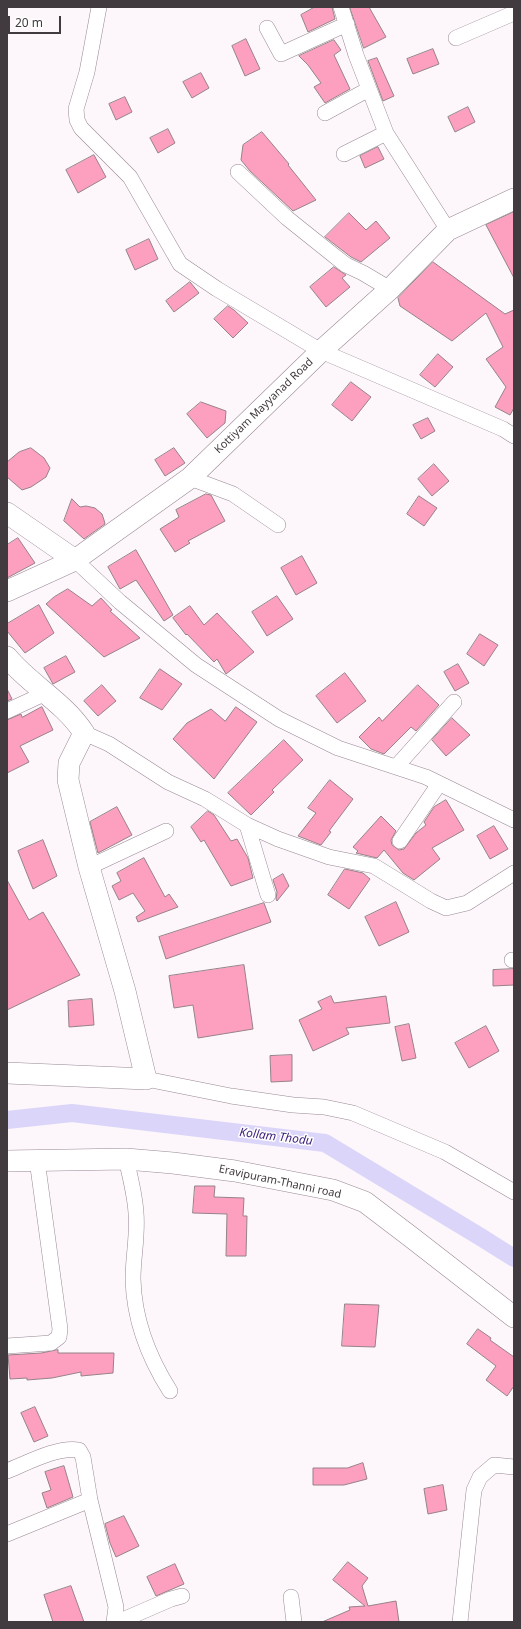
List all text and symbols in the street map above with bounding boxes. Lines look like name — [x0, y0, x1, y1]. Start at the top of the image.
scale bar — [10, 8, 63, 34]
text: 20 m — [15, 14, 43, 31]
street label: Kottiyam Mayyanad Road — [212, 355, 316, 457]
water label: Kollam Thodu — [239, 1125, 313, 1149]
street label: Eravipuram-Thanni road — [218, 1163, 342, 1201]

